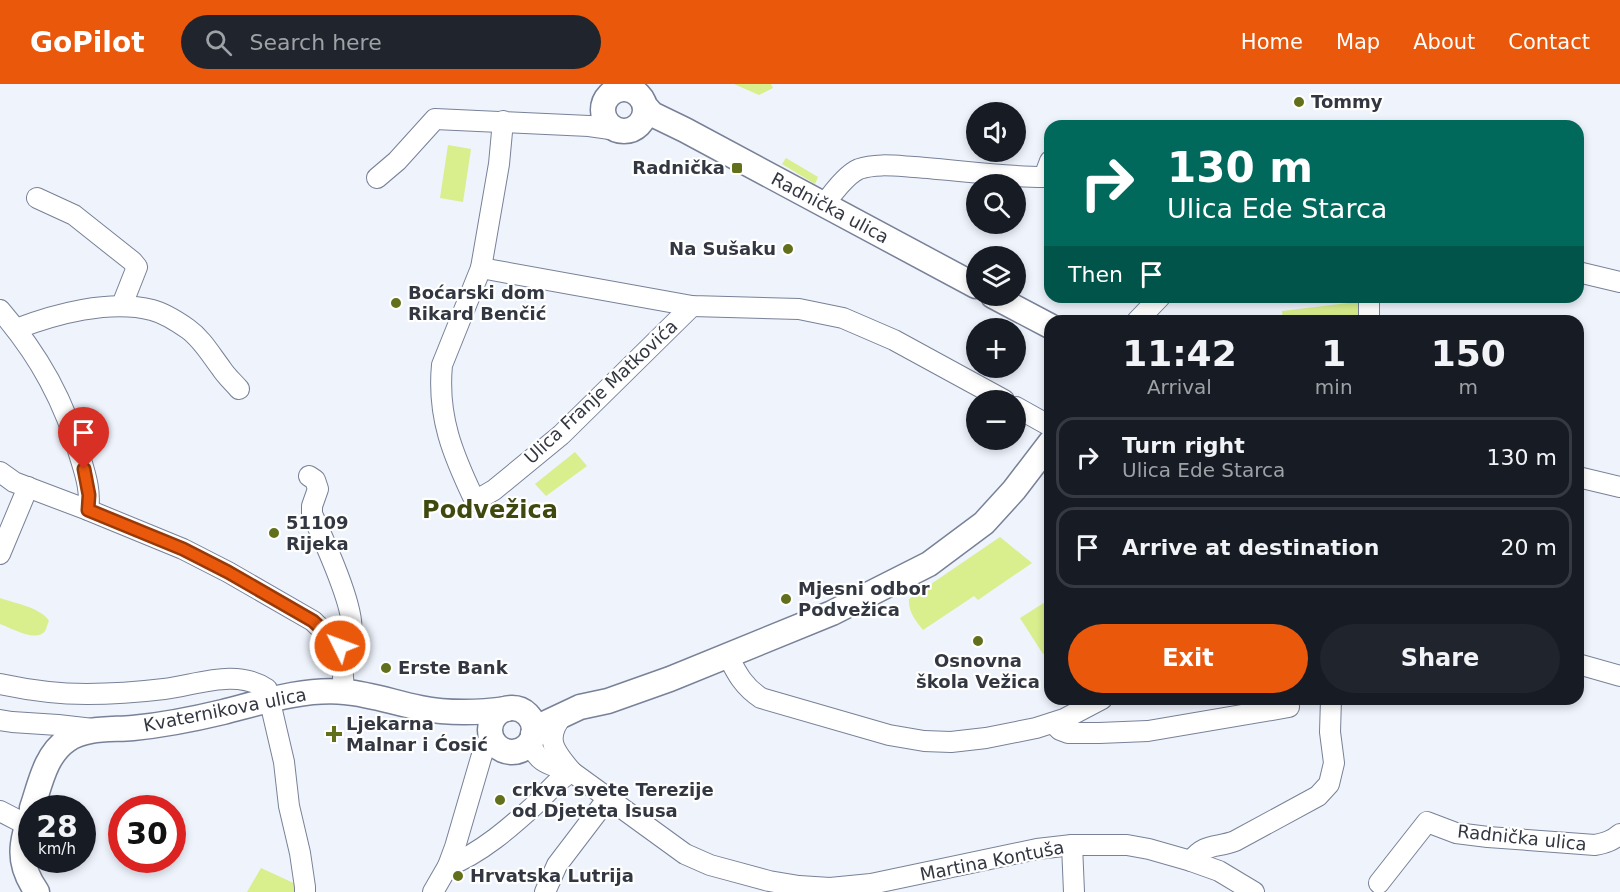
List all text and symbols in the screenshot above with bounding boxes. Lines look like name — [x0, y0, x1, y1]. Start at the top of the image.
search box — [181, 15, 601, 69]
text: GoPilot — [30, 26, 145, 59]
icon: search — [202, 26, 235, 59]
text: Search here — [250, 30, 382, 55]
text: Home — [1241, 30, 1303, 54]
text: Map — [1336, 30, 1380, 54]
text: About — [1413, 30, 1475, 54]
text: Contact — [1508, 30, 1590, 54]
place label: Tommy — [1311, 91, 1383, 112]
marker: Tommy — [1292, 95, 1306, 109]
map controls — [966, 102, 1026, 450]
button: sound — [966, 102, 1026, 162]
text: 130 m — [1167, 143, 1313, 192]
icon: right — [1068, 144, 1146, 222]
place label: Radnička — [632, 157, 725, 178]
marker: Radnička — [730, 161, 744, 175]
street label: Radnička ulica — [768, 168, 893, 247]
button: search — [966, 174, 1026, 234]
text: Ulica Ede Starca — [1167, 193, 1387, 224]
place label: Na Sušaku — [669, 238, 776, 259]
marker: Na Sušaku — [781, 242, 795, 256]
button: layers — [966, 246, 1026, 306]
icon: arrive — [1135, 258, 1168, 291]
text: Then — [1068, 262, 1123, 287]
place label: Boćarski dom Rikard Benčić — [408, 282, 547, 324]
marker: Boćarski dom Rikard Benčić — [389, 296, 403, 310]
street label: Ulica Franje Matkovića — [520, 315, 682, 468]
button: + — [966, 318, 1026, 378]
text: 11:42 — [1122, 333, 1237, 374]
text: 1 — [1321, 333, 1346, 374]
text: 150 — [1431, 333, 1506, 374]
text: Arrival — [1147, 375, 1212, 399]
text: min — [1315, 375, 1353, 399]
text: m — [1459, 375, 1478, 399]
button: − — [966, 390, 1026, 450]
pin — [58, 407, 109, 469]
icon: arrive — [67, 416, 100, 449]
text: Turn right — [1122, 433, 1245, 458]
icon: right — [1071, 441, 1104, 474]
text: 130 m — [1487, 445, 1557, 470]
text: Ulica Ede Starca — [1122, 458, 1285, 482]
district label: Podvežica — [422, 496, 558, 524]
place label: 51109 Rijeka — [286, 512, 349, 554]
marker: 51109 Rijeka — [267, 526, 281, 540]
icon: arrive — [1071, 531, 1104, 564]
text: Arrive at destination — [1122, 535, 1379, 560]
text: 20 m — [1501, 535, 1557, 560]
place label: Mjesni odbor Podvežica — [798, 578, 930, 620]
marker: Mjesni odbor Podvežica — [779, 592, 793, 606]
position arrow — [308, 614, 372, 678]
button: Exit — [1068, 624, 1308, 693]
button: Share — [1320, 624, 1560, 693]
marker: Osnovna škola Vežica — [971, 634, 985, 648]
place label: Osnovna škola Vežica — [916, 650, 1040, 692]
place label: Erste Bank — [398, 657, 509, 678]
marker: Erste Bank — [379, 661, 393, 675]
street label: Kvaternikova ulica — [142, 683, 308, 736]
place label: Ljekarna Malnar i Ćosić — [346, 713, 488, 755]
marker: Ljekarna Malnar i Ćosić — [327, 727, 341, 741]
place label: crkva svete Terezije od Djeteta Isusa — [512, 779, 714, 821]
marker: crkva svete Terezije od Djeteta Isusa — [493, 793, 507, 807]
speed limit sign: 30 — [108, 795, 186, 873]
text: 28 — [36, 809, 78, 844]
street label: Radnička ulica — [1456, 820, 1588, 855]
street label: Martina Kontuša — [918, 836, 1066, 885]
text: km/h — [38, 840, 76, 858]
place label: Hrvatska Lutrija — [470, 865, 634, 886]
marker: Hrvatska Lutrija — [451, 869, 465, 883]

